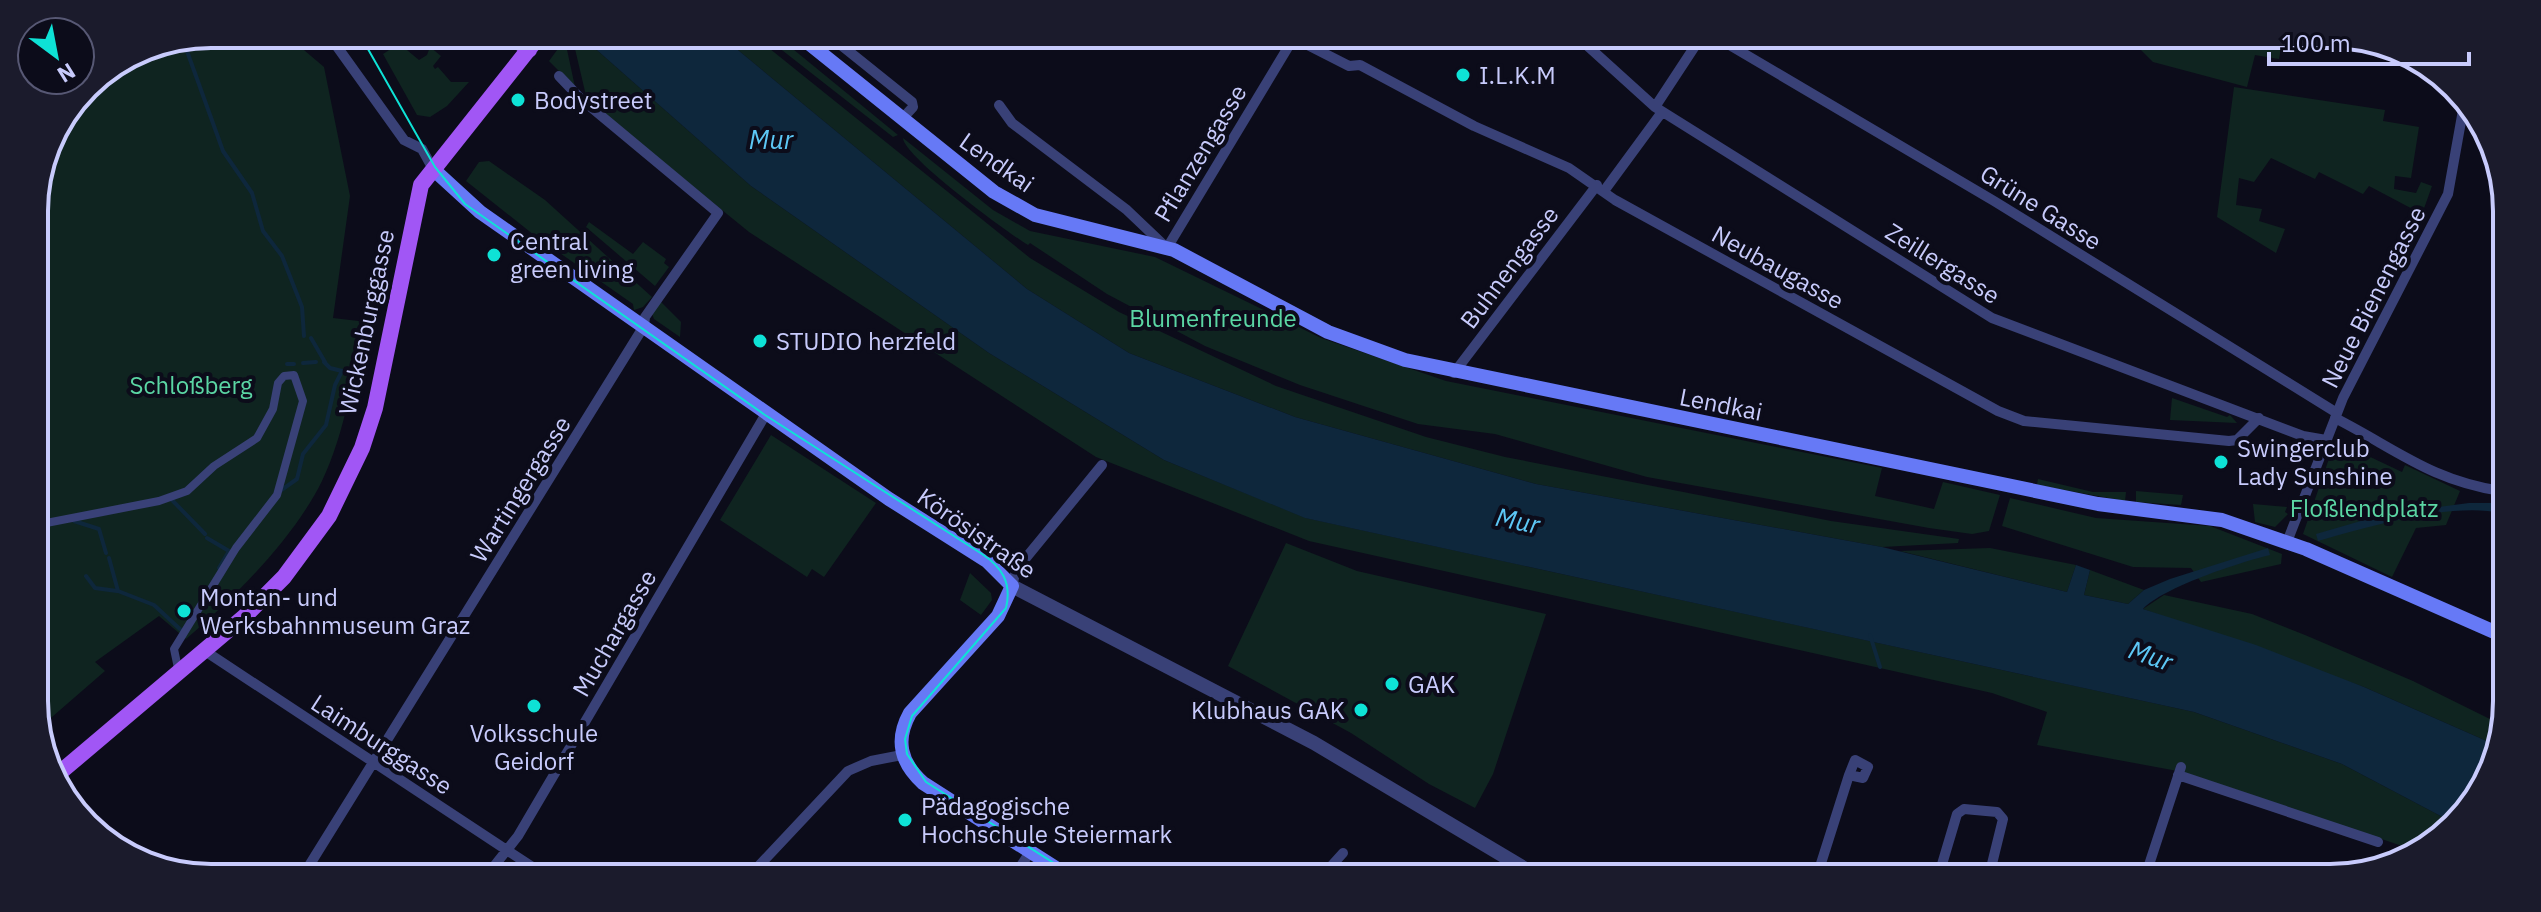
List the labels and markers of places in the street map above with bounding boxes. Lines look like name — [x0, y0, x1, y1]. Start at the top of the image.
place label: I.L.K.M — [1479, 59, 1556, 91]
marker: I.L.K.M — [1454, 66, 1472, 84]
place label: Bodystreet — [534, 84, 652, 116]
marker: Bodystreet — [509, 91, 527, 109]
place label: Central green living — [510, 225, 634, 285]
marker: Central green living — [485, 246, 503, 264]
place label: STUDIO herzfeld — [776, 325, 956, 357]
marker: STUDIO herzfeld — [751, 332, 769, 350]
place label: Swingerclub Lady Sunshine — [2237, 432, 2393, 492]
marker: Swingerclub Lady Sunshine — [2212, 453, 2230, 471]
place label: Montan- und Werksbahnmuseum Graz — [200, 581, 470, 641]
marker: Montan- und Werksbahnmuseum Graz — [175, 602, 193, 620]
place label: GAK — [1408, 668, 1455, 700]
marker: GAK — [1383, 675, 1401, 693]
place label: Klubhaus GAK — [1191, 694, 1345, 726]
marker: Volksschule Geidorf — [525, 697, 543, 715]
marker: Klubhaus GAK — [1352, 701, 1370, 719]
place label: Volksschule Geidorf — [470, 717, 598, 777]
place label: Pädagogische Hochschule Steiermark — [921, 790, 1173, 850]
marker: Pädagogische Hochschule Steiermark — [896, 811, 914, 829]

